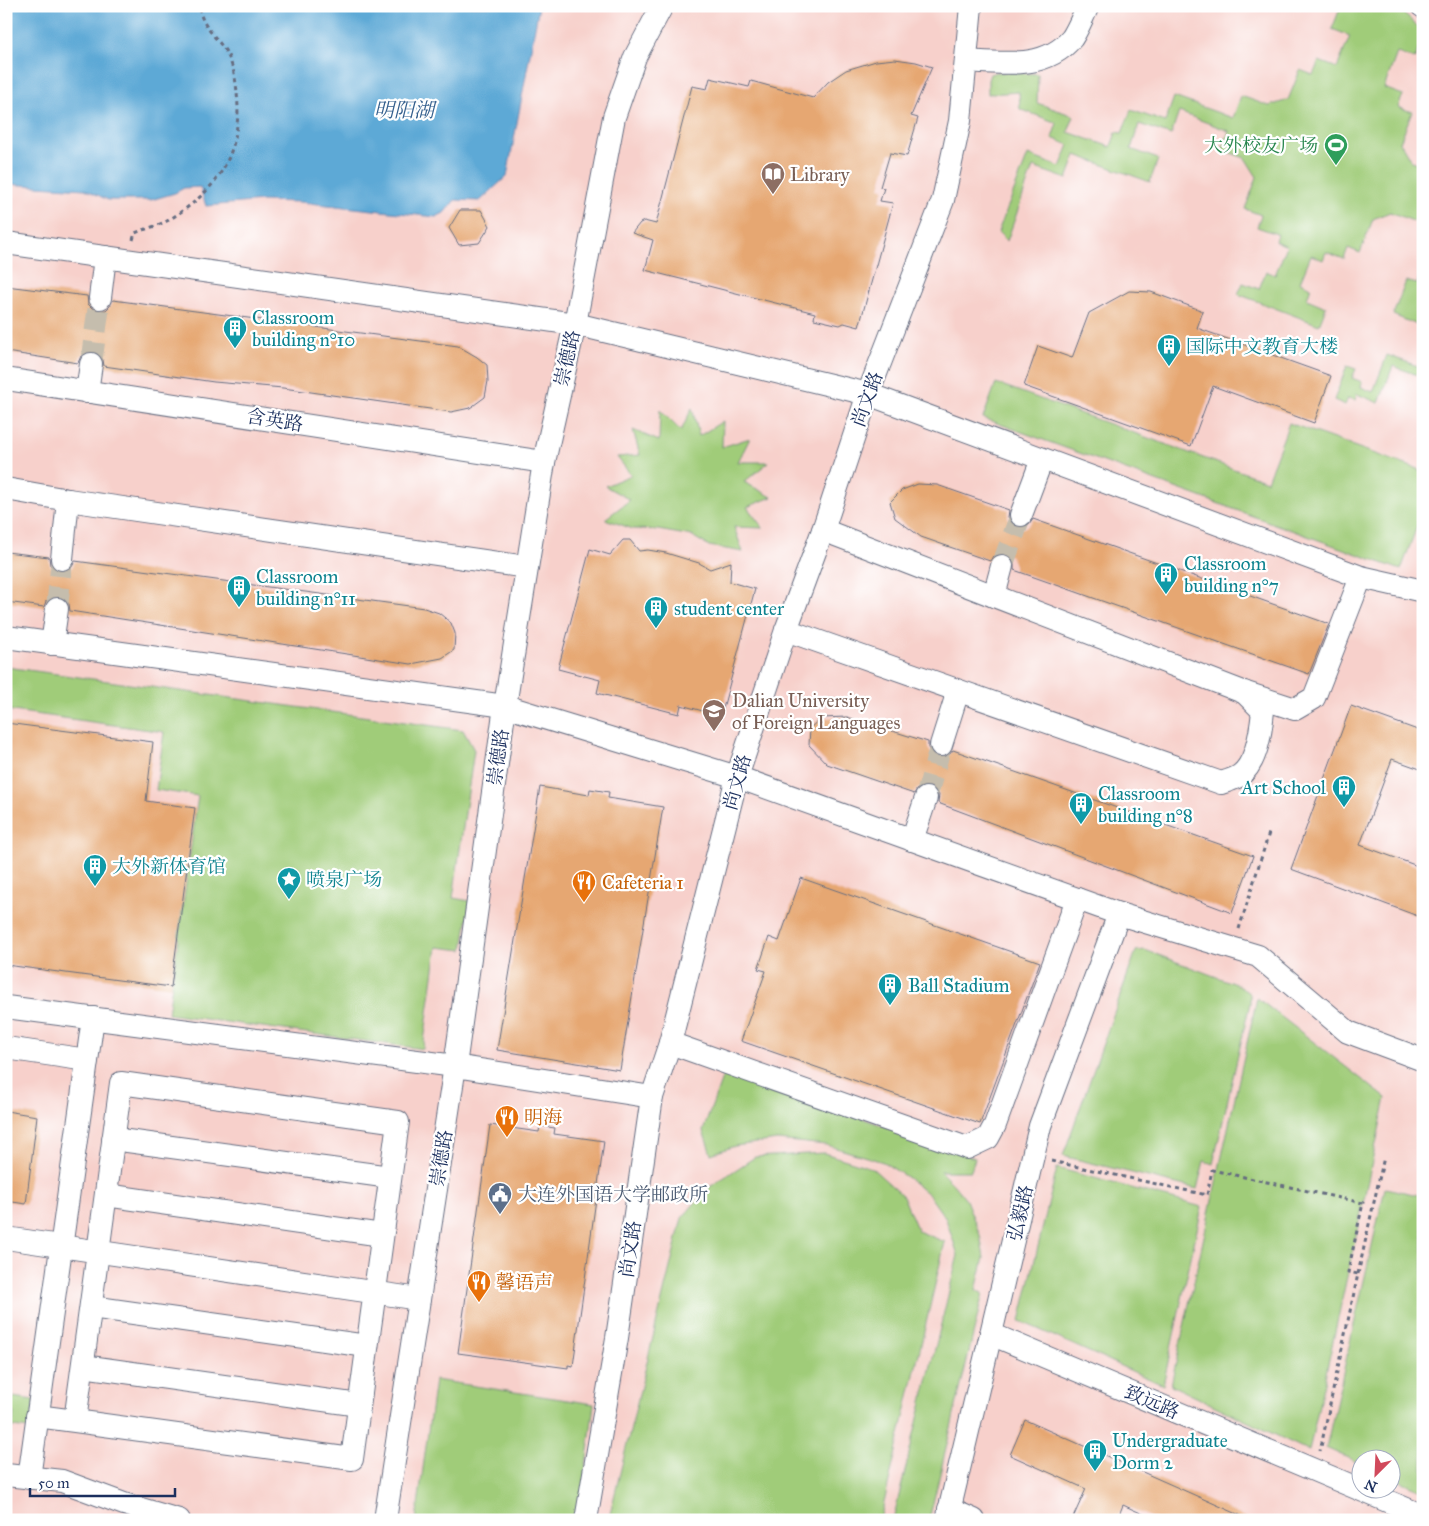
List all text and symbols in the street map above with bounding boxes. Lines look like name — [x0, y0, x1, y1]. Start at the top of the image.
water label: 明阳湖 — [374, 98, 437, 122]
sports icon: 大外校友广场 — [1323, 132, 1349, 166]
place label: 大外校友广场 — [1204, 134, 1318, 157]
library icon: Library — [760, 161, 786, 195]
place label: Library — [790, 163, 851, 186]
place label: Classroom building n°10 — [252, 306, 355, 352]
building icon: Classroom building n°10 — [222, 315, 248, 349]
street label: 崇德路 — [549, 328, 585, 388]
building icon: 国际中文教育大楼 — [1156, 333, 1182, 367]
place label: 国际中文教育大楼 — [1186, 335, 1338, 358]
street label: 尚文路 — [846, 368, 888, 430]
street label: 含英路 — [245, 404, 305, 436]
place label: Classroom building n°7 — [1184, 552, 1279, 598]
building icon: Classroom building n°7 — [1153, 561, 1179, 595]
place label: Classroom building n°11 — [256, 565, 356, 611]
building icon: Classroom building n°11 — [226, 574, 252, 608]
building icon: student center — [643, 595, 669, 629]
place label: student center — [674, 597, 785, 620]
place label: Dalian University of Foreign Languages — [732, 689, 900, 735]
school or university icon: Dalian University of Foreign Languages — [701, 698, 727, 732]
street label: 崇德路 — [483, 727, 513, 787]
street label: 尚文路 — [718, 751, 756, 813]
building icon: Art School — [1331, 774, 1357, 808]
place label: Art School — [1240, 776, 1327, 799]
place label: Classroom building n°8 — [1098, 782, 1193, 828]
building icon: Classroom building n°8 — [1068, 791, 1094, 825]
building icon: 大外新体育馆 — [82, 853, 108, 887]
place label: 大外新体育馆 — [112, 855, 226, 878]
place icon: 喷泉广场 — [276, 866, 302, 900]
place label: 喷泉广场 — [306, 868, 382, 891]
restaurant icon: Cafeteria 1 — [571, 869, 597, 903]
place label: Cafeteria 1 — [602, 871, 684, 894]
building icon: Ball Stadium — [877, 972, 903, 1006]
place label: Ball Stadium — [908, 974, 1009, 997]
restaurant icon: 明海 — [494, 1104, 520, 1138]
place label: 明海 — [524, 1106, 562, 1129]
street label: 崇德路 — [425, 1128, 457, 1188]
public building icon: 大连外国语大学邮政所 — [487, 1181, 513, 1215]
place label: 大连外国语大学邮政所 — [518, 1183, 708, 1206]
street label: 弘毅路 — [1002, 1183, 1038, 1243]
street label: 尚文路 — [615, 1219, 645, 1279]
restaurant icon: 馨语声 — [466, 1269, 492, 1303]
place label: 馨语声 — [496, 1271, 553, 1294]
street label: 致远路 — [1121, 1380, 1183, 1424]
place label: Undergraduate Dorm 2 — [1112, 1429, 1228, 1474]
building icon: Undergraduate Dorm 2 — [1082, 1438, 1108, 1472]
north arrow — [1352, 1448, 1402, 1498]
scale bar — [30, 1466, 175, 1498]
text: 50 m — [38, 1474, 70, 1492]
text: N — [1362, 1475, 1380, 1496]

